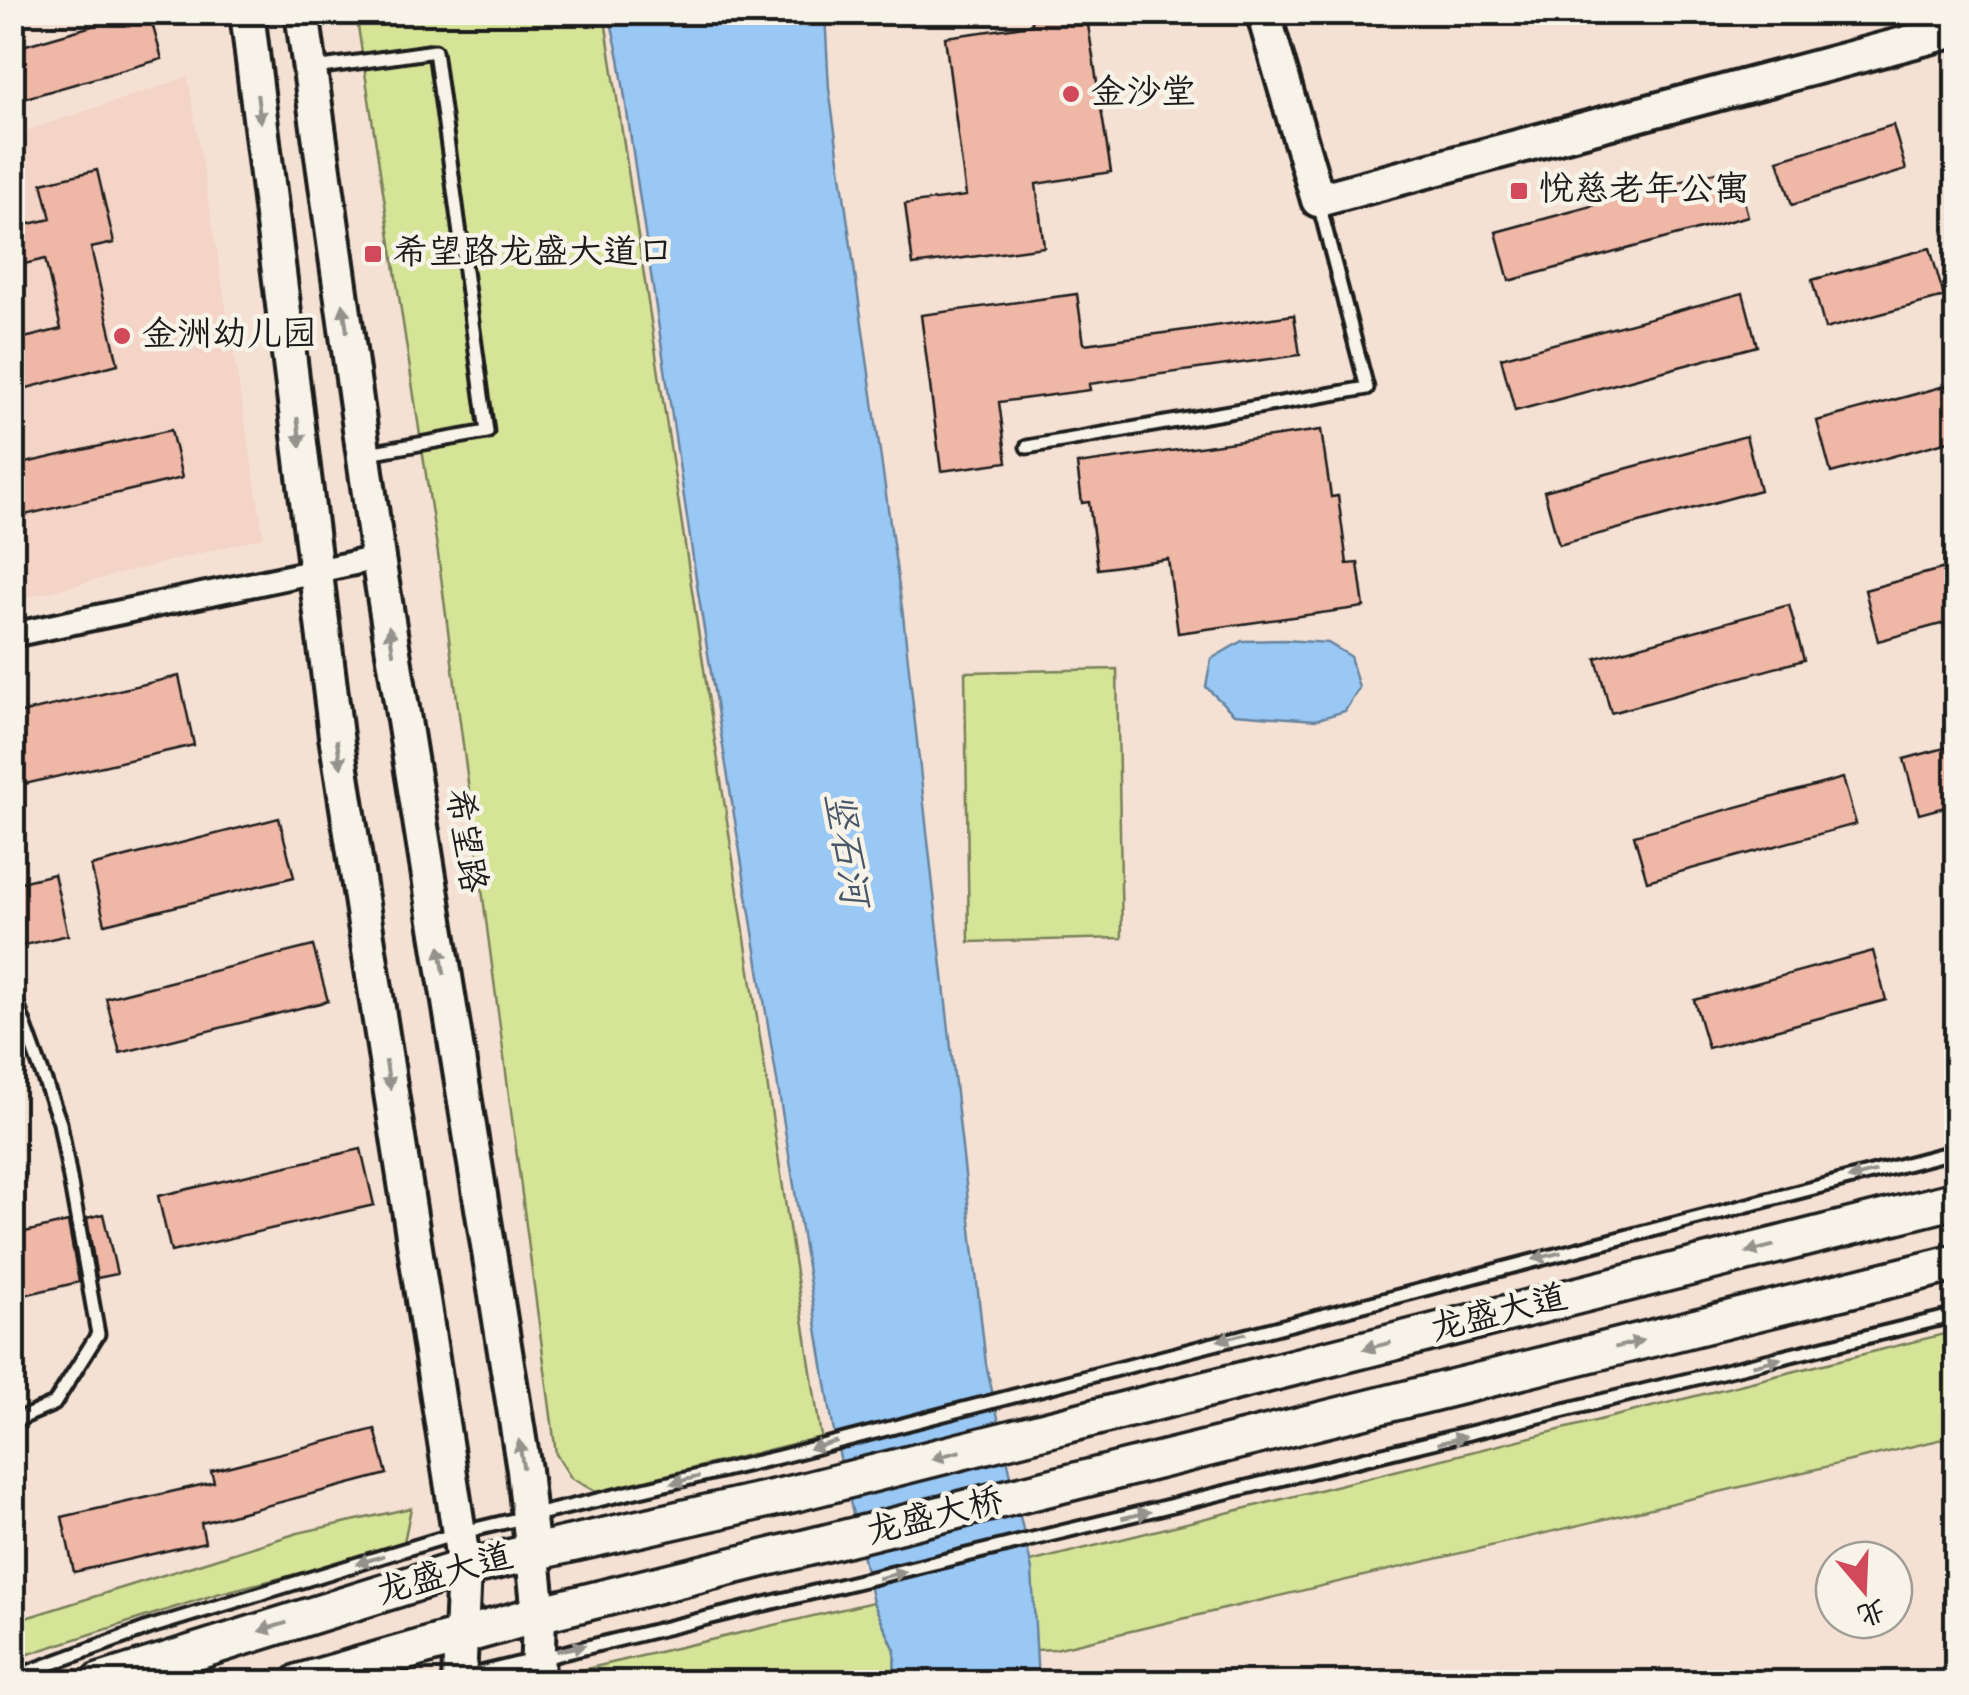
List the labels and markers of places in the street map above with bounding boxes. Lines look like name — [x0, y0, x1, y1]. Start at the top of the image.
place label: 金沙堂 — [1091, 69, 1196, 120]
marker: 金沙堂 — [1060, 83, 1082, 105]
place label: 悦慈老年公寓 — [1539, 166, 1749, 217]
marker: 悦慈老年公寓 — [1508, 180, 1530, 202]
place label: 希望路龙盛大道口 — [393, 229, 673, 280]
marker: 希望路龙盛大道口 — [362, 243, 384, 265]
place label: 金洲幼儿园 — [142, 311, 317, 362]
marker: 金洲幼儿园 — [111, 325, 133, 347]

